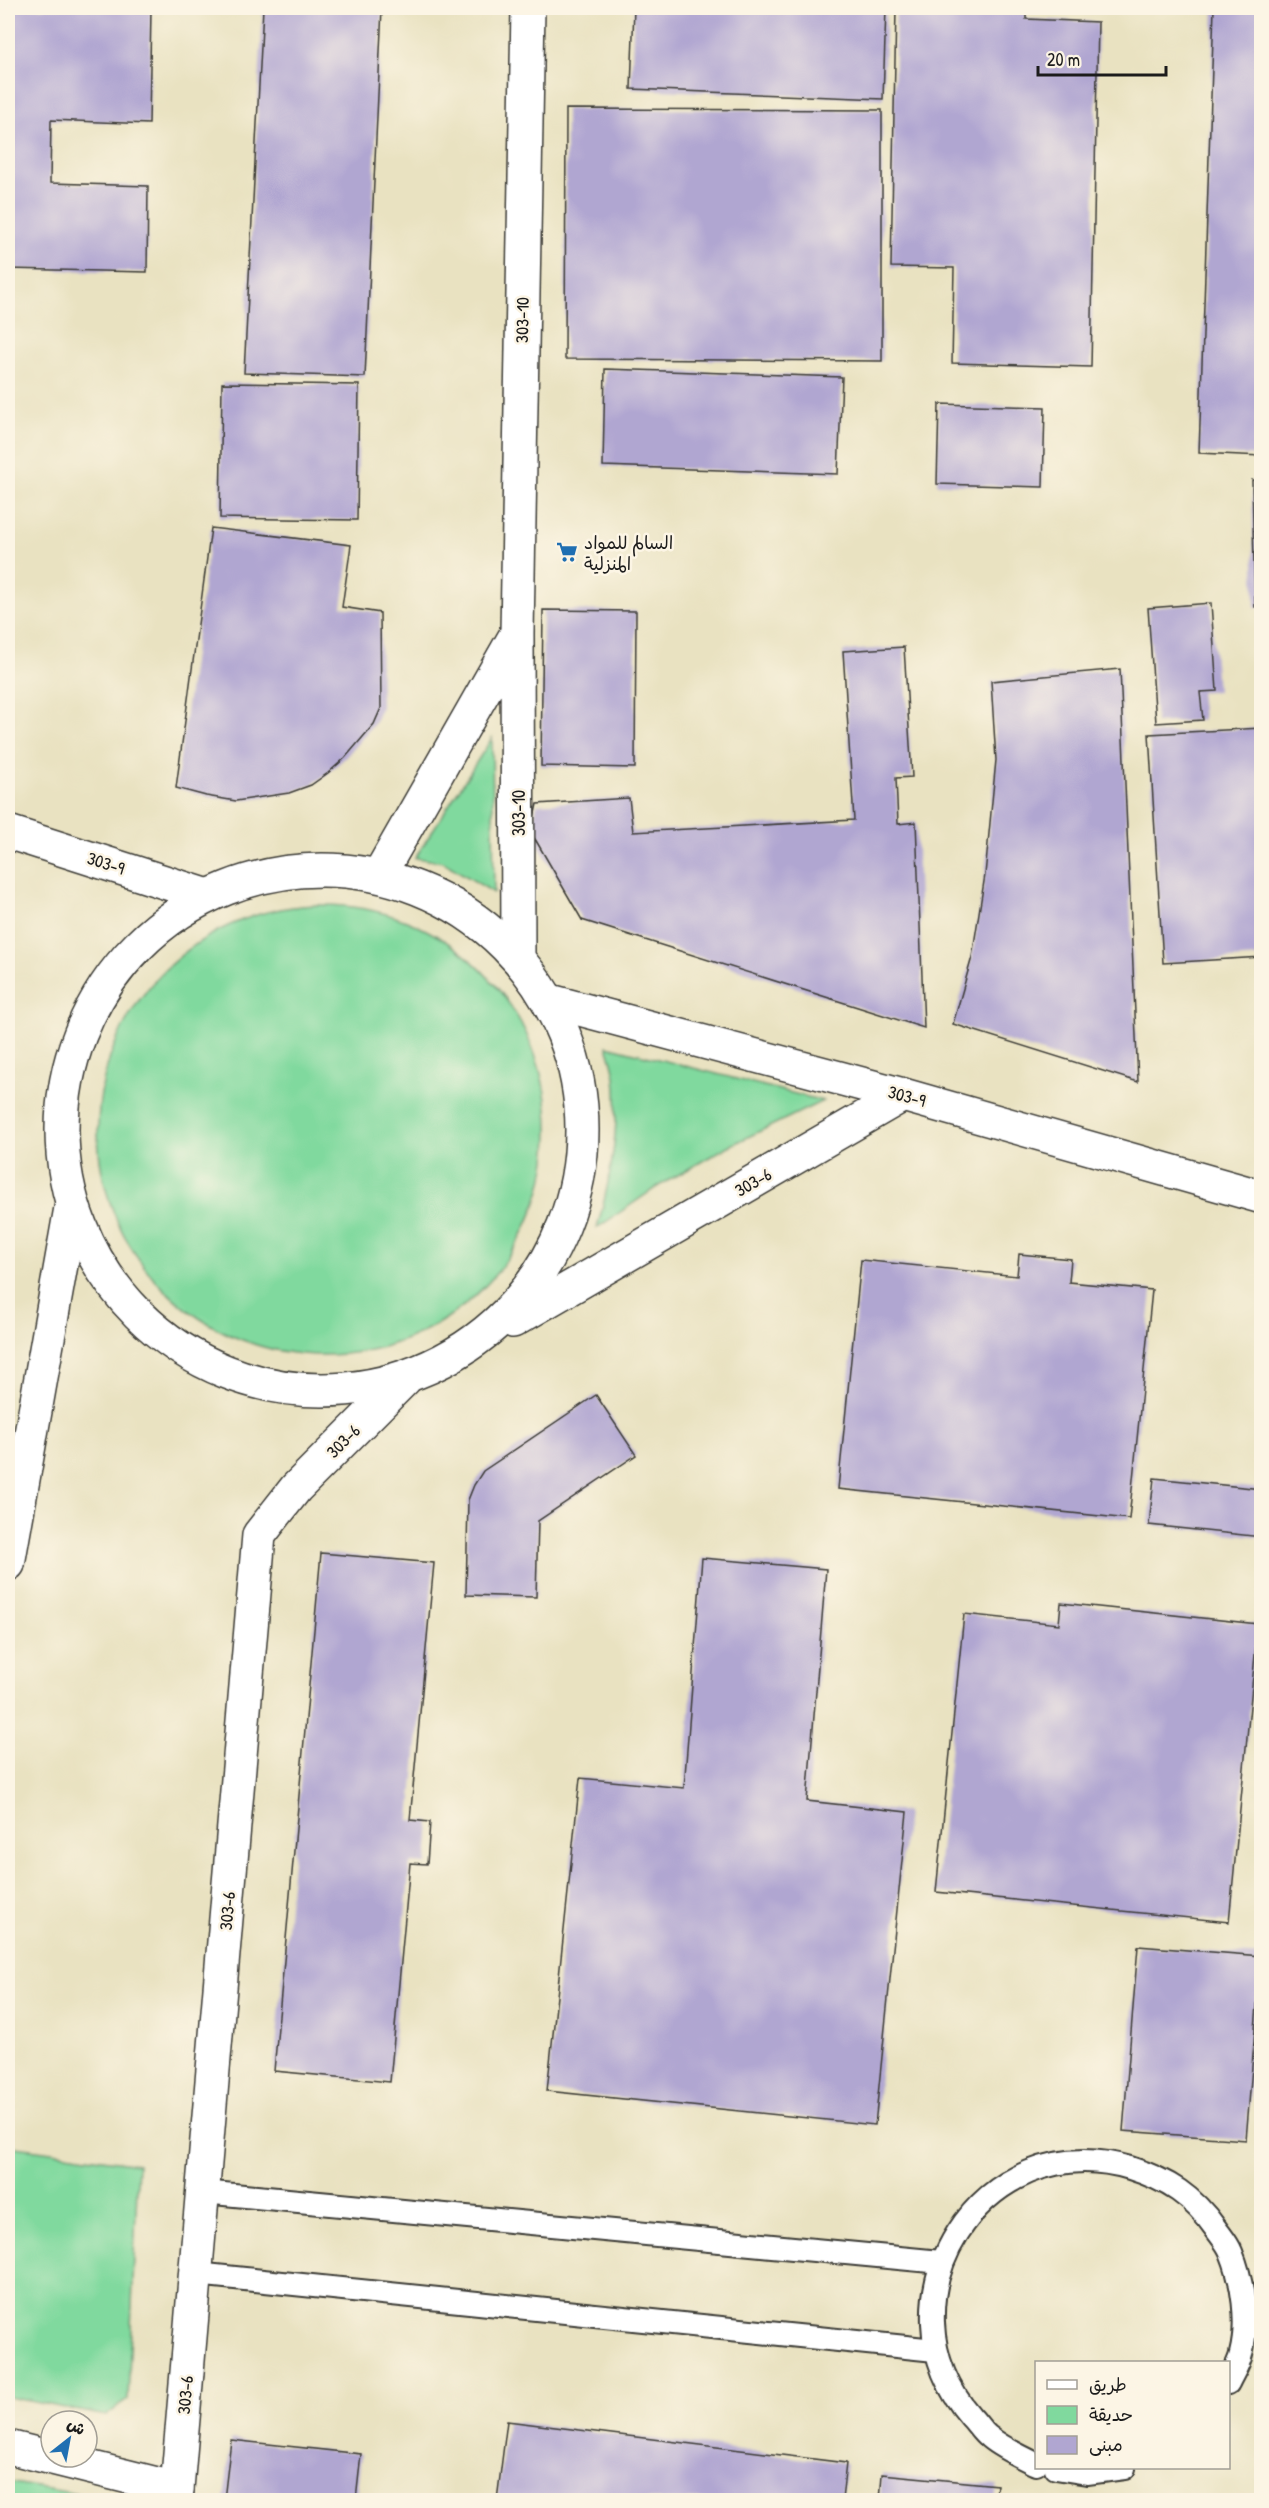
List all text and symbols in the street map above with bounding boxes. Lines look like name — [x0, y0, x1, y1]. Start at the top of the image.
scale bar — [1038, 39, 1166, 77]
text: 20 m — [1047, 47, 1080, 72]
street label: 303-10 — [509, 297, 535, 343]
place label: السالم للمواد المنزلية — [584, 530, 673, 576]
supermarket icon: السالم للمواد المنزلية — [555, 540, 579, 564]
street label: 303-10 — [506, 790, 531, 836]
street label: 303-9 — [84, 845, 128, 881]
street label: 303-9 — [885, 1079, 929, 1113]
street label: 303-6 — [730, 1162, 776, 1202]
street label: 303-6 — [320, 1418, 366, 1464]
street label: 303-6 — [213, 1891, 241, 1931]
legend — [1035, 2361, 1230, 2469]
text: طريق — [1089, 2372, 1127, 2397]
street label: 303-6 — [171, 2375, 199, 2415]
text: حديقة — [1089, 2402, 1133, 2427]
north arrow — [39, 2409, 99, 2469]
text: ش — [64, 2412, 90, 2440]
text: مبنى — [1089, 2432, 1123, 2457]

